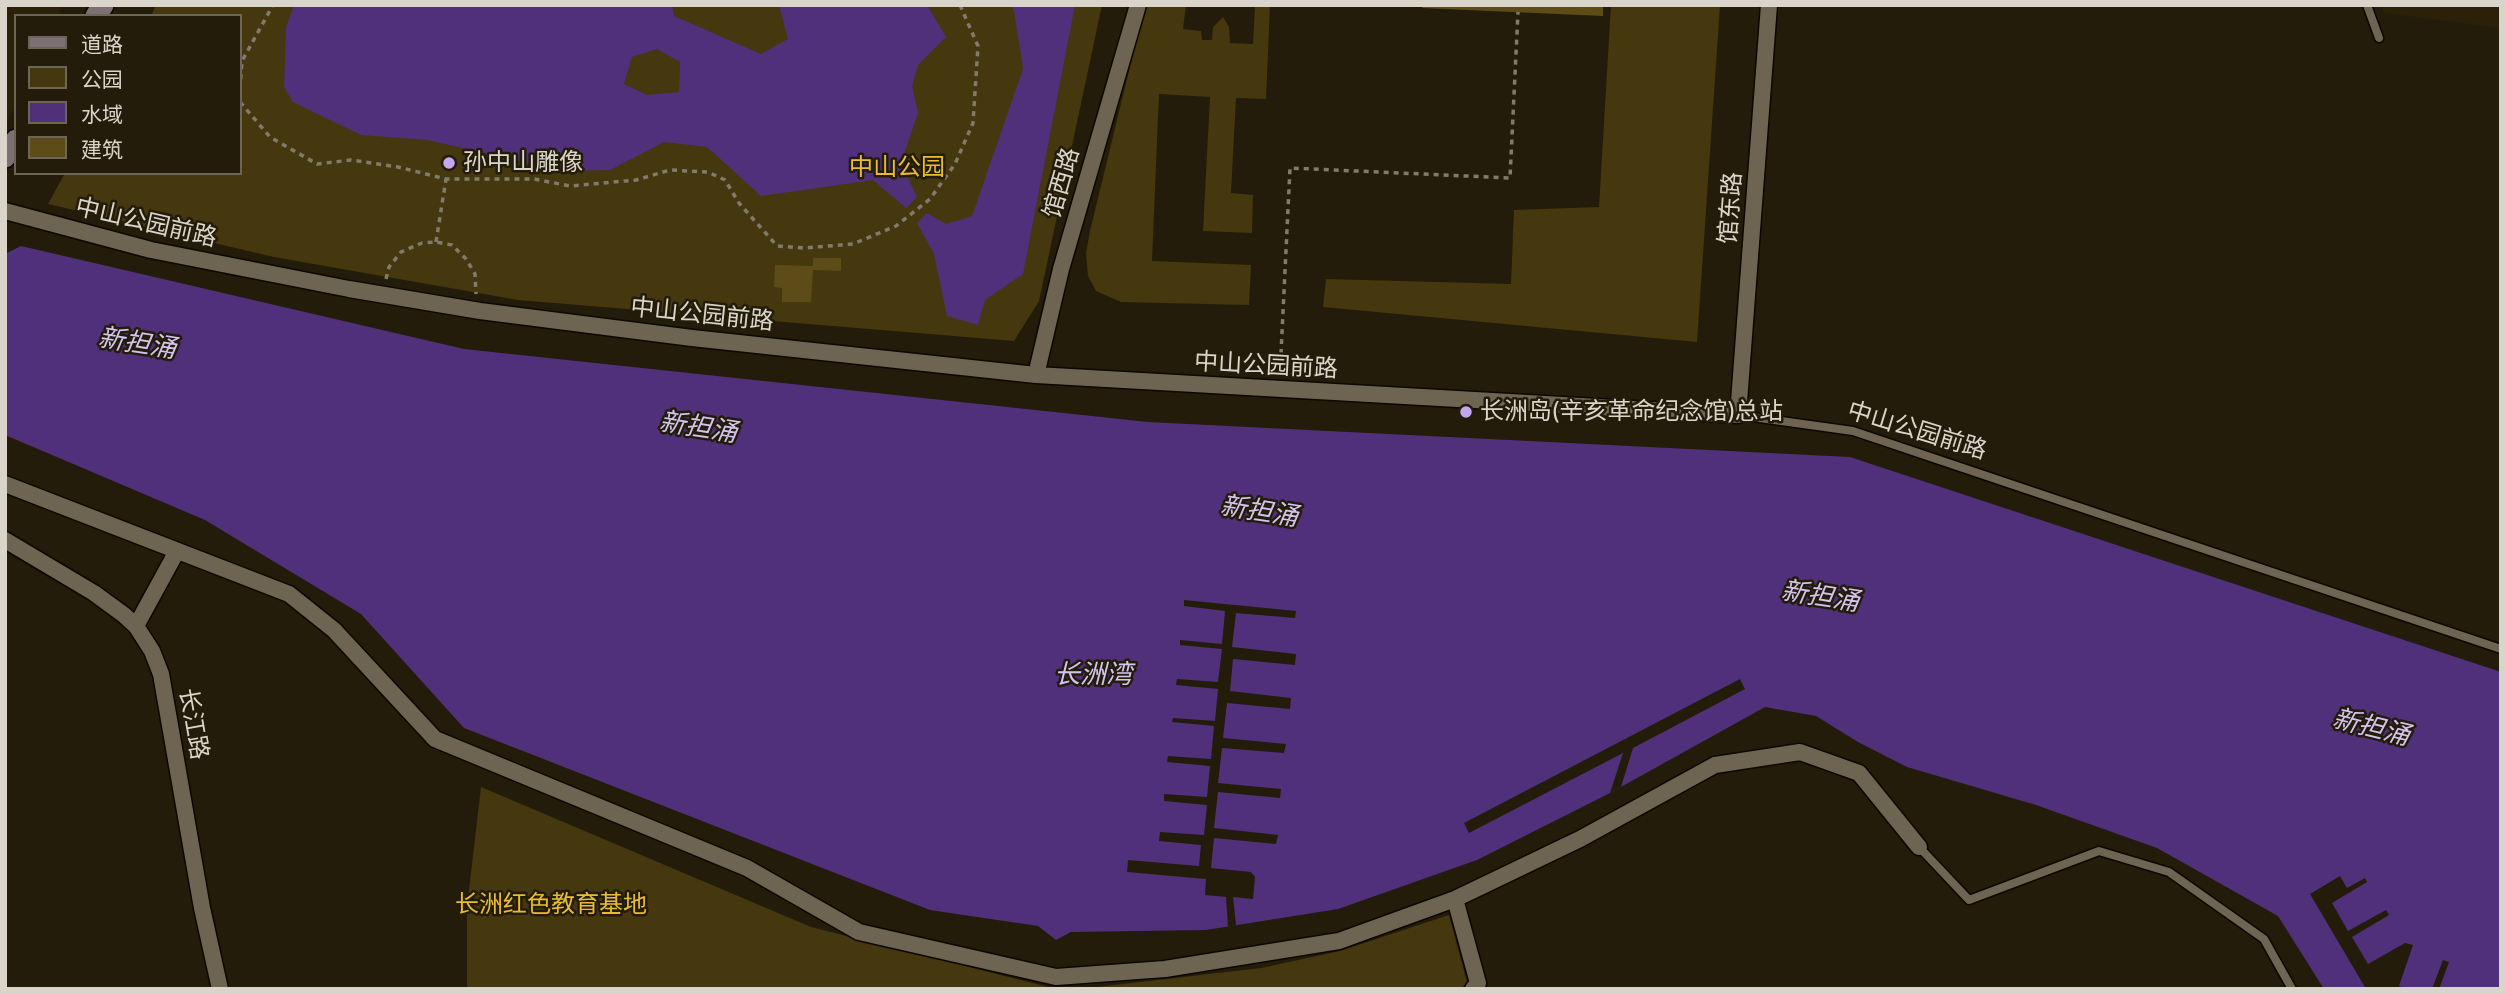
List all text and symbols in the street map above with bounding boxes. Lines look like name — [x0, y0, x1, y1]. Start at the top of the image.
legend — [14, 14, 242, 175]
text: 道路 — [81, 32, 123, 57]
text: 公园 — [81, 67, 123, 92]
text: 水域 — [81, 102, 123, 127]
text: 建筑 — [81, 137, 123, 162]
street label: 馆西路 — [1038, 144, 1086, 222]
place label: 孙中山雕像 — [463, 149, 583, 177]
park label: 中山公园 — [849, 154, 945, 182]
marker: 孙中山雕像 — [441, 155, 457, 171]
street label: 馆东路 — [1714, 171, 1748, 245]
street label: 中山公园前路 — [73, 193, 219, 253]
street label: 中山公园前路 — [629, 293, 775, 337]
water label: 新担涌 — [96, 322, 178, 366]
street label: 中山公园前路 — [1193, 348, 1339, 384]
street label: 中山公园前路 — [1844, 396, 1990, 466]
place label: 长洲岛(辛亥革命纪念馆)总站 — [1480, 398, 1783, 426]
marker: 长洲岛(辛亥革命纪念馆)总站 — [1458, 404, 1474, 420]
water label: 新担涌 — [657, 406, 739, 450]
water label: 新担涌 — [1218, 490, 1300, 534]
water label: 新担涌 — [1779, 575, 1861, 619]
water label: 长洲湾 — [1054, 659, 1132, 691]
street label: 长江路 — [173, 686, 213, 762]
water label: 新担涌 — [2329, 703, 2413, 753]
park label: 长洲红色教育基地 — [455, 891, 647, 919]

